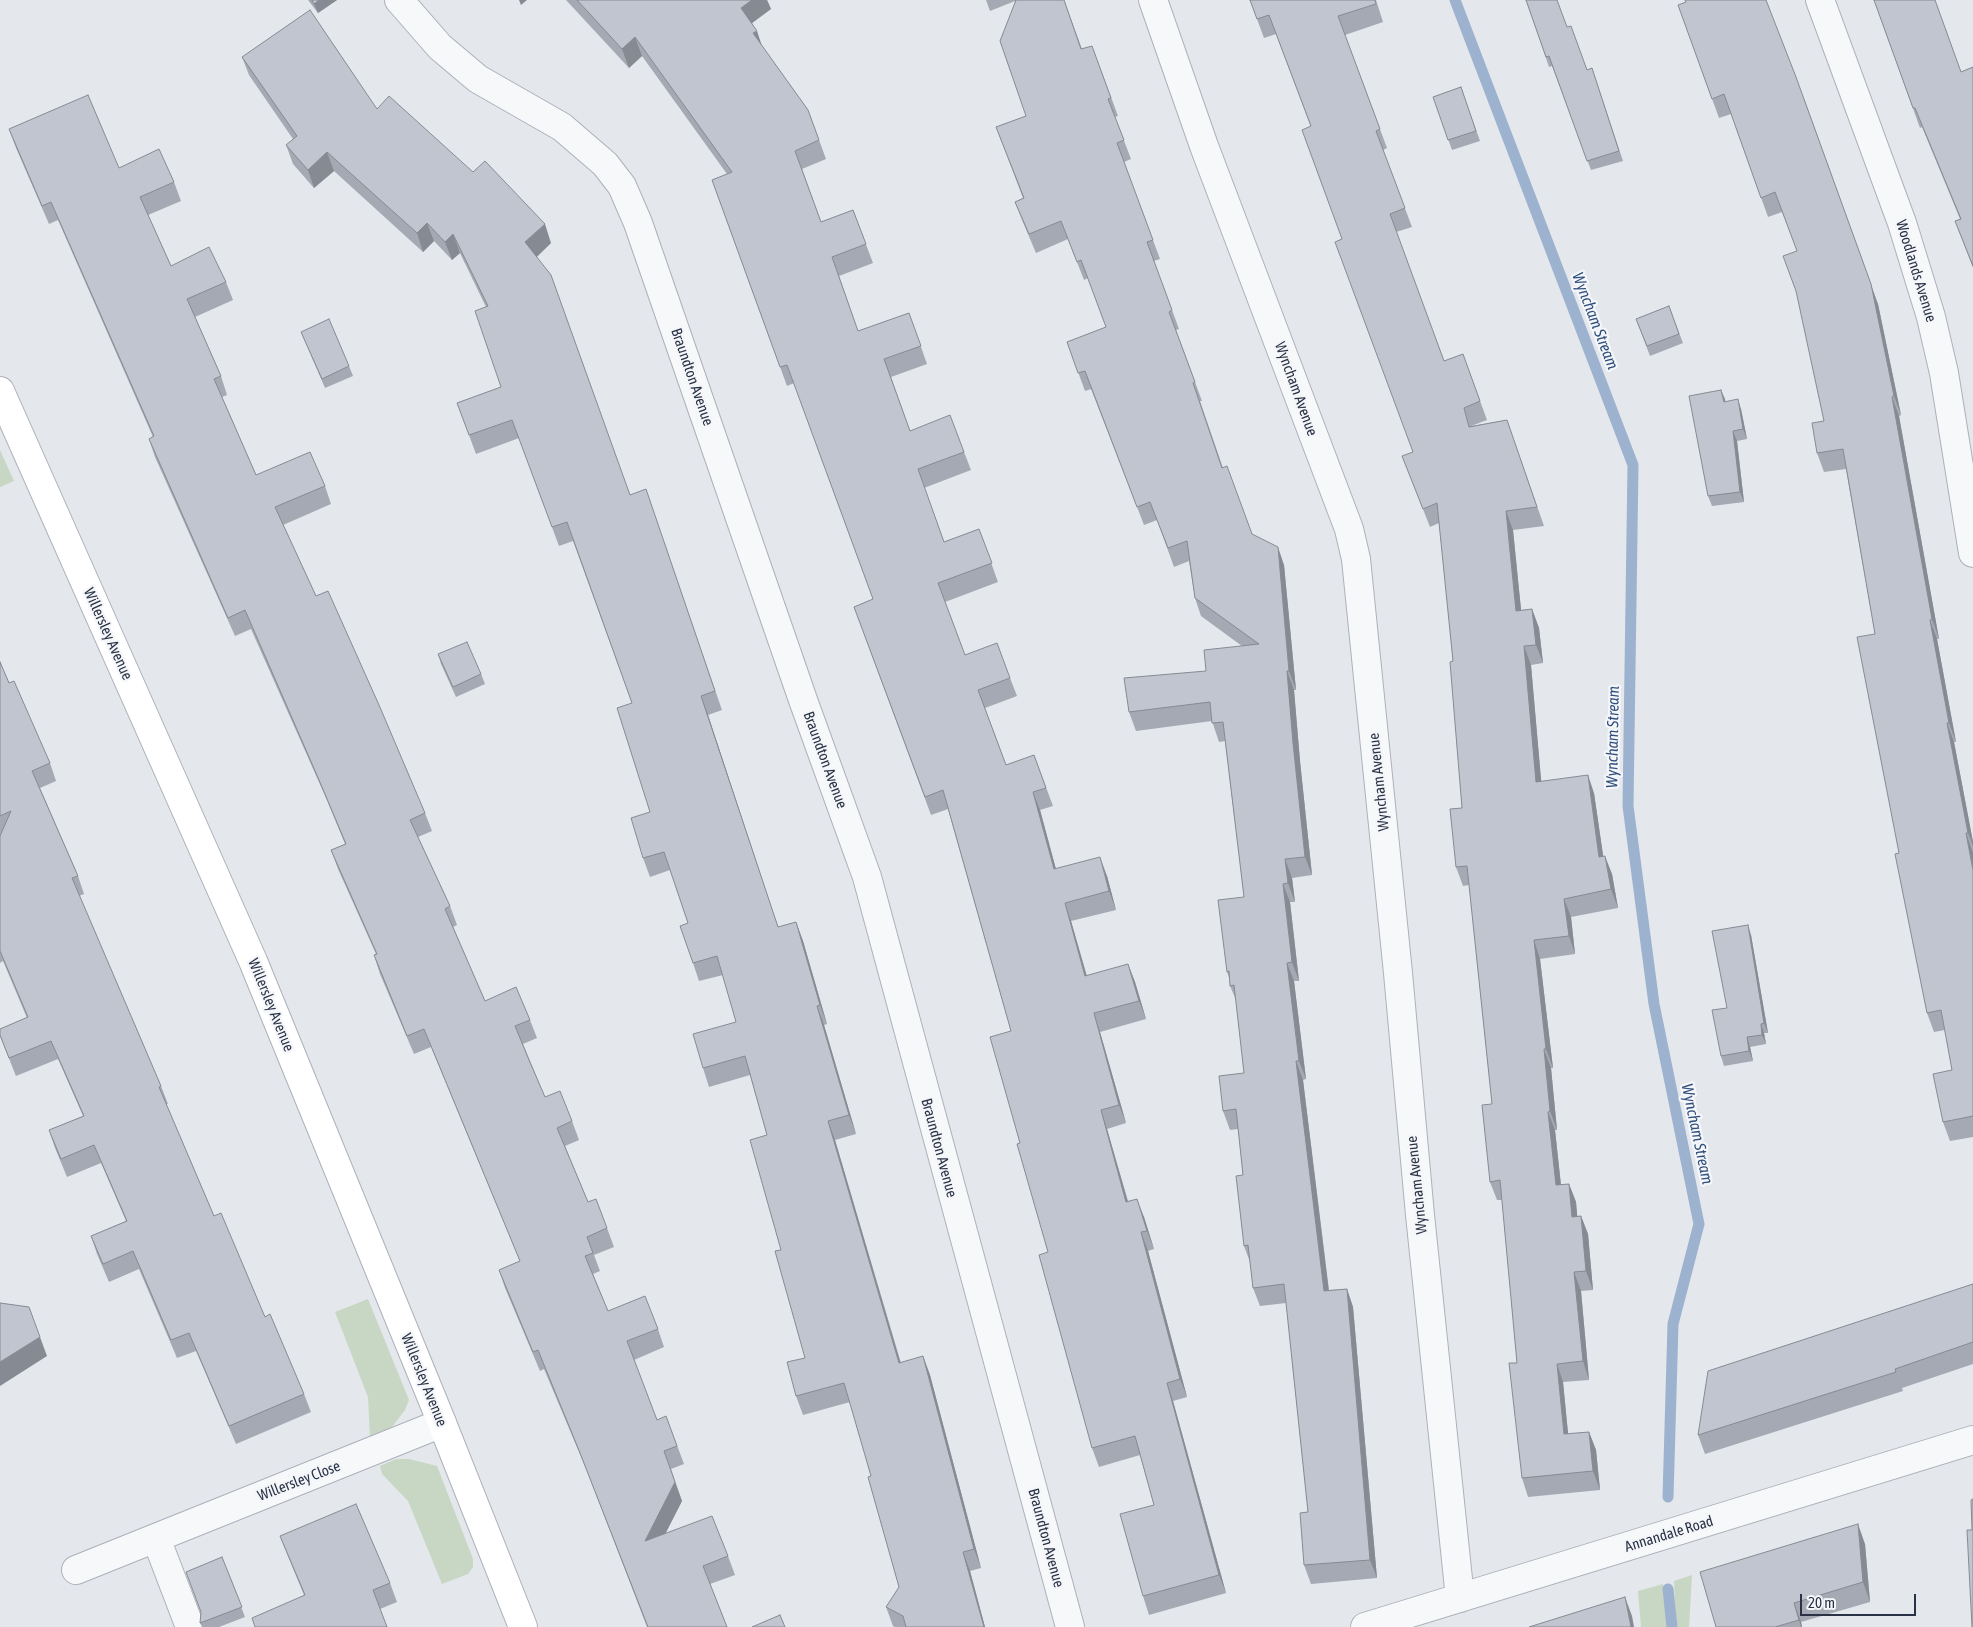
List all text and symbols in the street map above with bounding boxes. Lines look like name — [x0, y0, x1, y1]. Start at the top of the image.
street label: Woodlands Avenue — [1892, 218, 1940, 324]
water label: Wyncham Stream — [1568, 270, 1622, 372]
street label: Braundton Avenue — [667, 326, 717, 428]
street label: Wyncham Avenue — [1271, 340, 1321, 438]
street label: Willersley Avenue — [80, 585, 136, 683]
water label: Wyncham Stream — [1603, 686, 1623, 788]
street label: Braundton Avenue — [799, 709, 851, 811]
street label: Wyncham Avenue — [1365, 732, 1393, 832]
street label: Willersley Avenue — [244, 956, 298, 1054]
water label: Wyncham Stream — [1677, 1082, 1717, 1186]
street label: Braundton Avenue — [917, 1096, 961, 1200]
street label: Wyncham Avenue — [1403, 1135, 1431, 1235]
street label: Willersley Avenue — [397, 1331, 451, 1429]
street label: Willersley Close — [255, 1457, 343, 1505]
street label: Braundton Avenue — [1024, 1486, 1068, 1590]
street label: Annandale Road — [1623, 1512, 1715, 1556]
scale bar — [1803, 1584, 1919, 1616]
text: 20 m — [1808, 1594, 1835, 1611]

